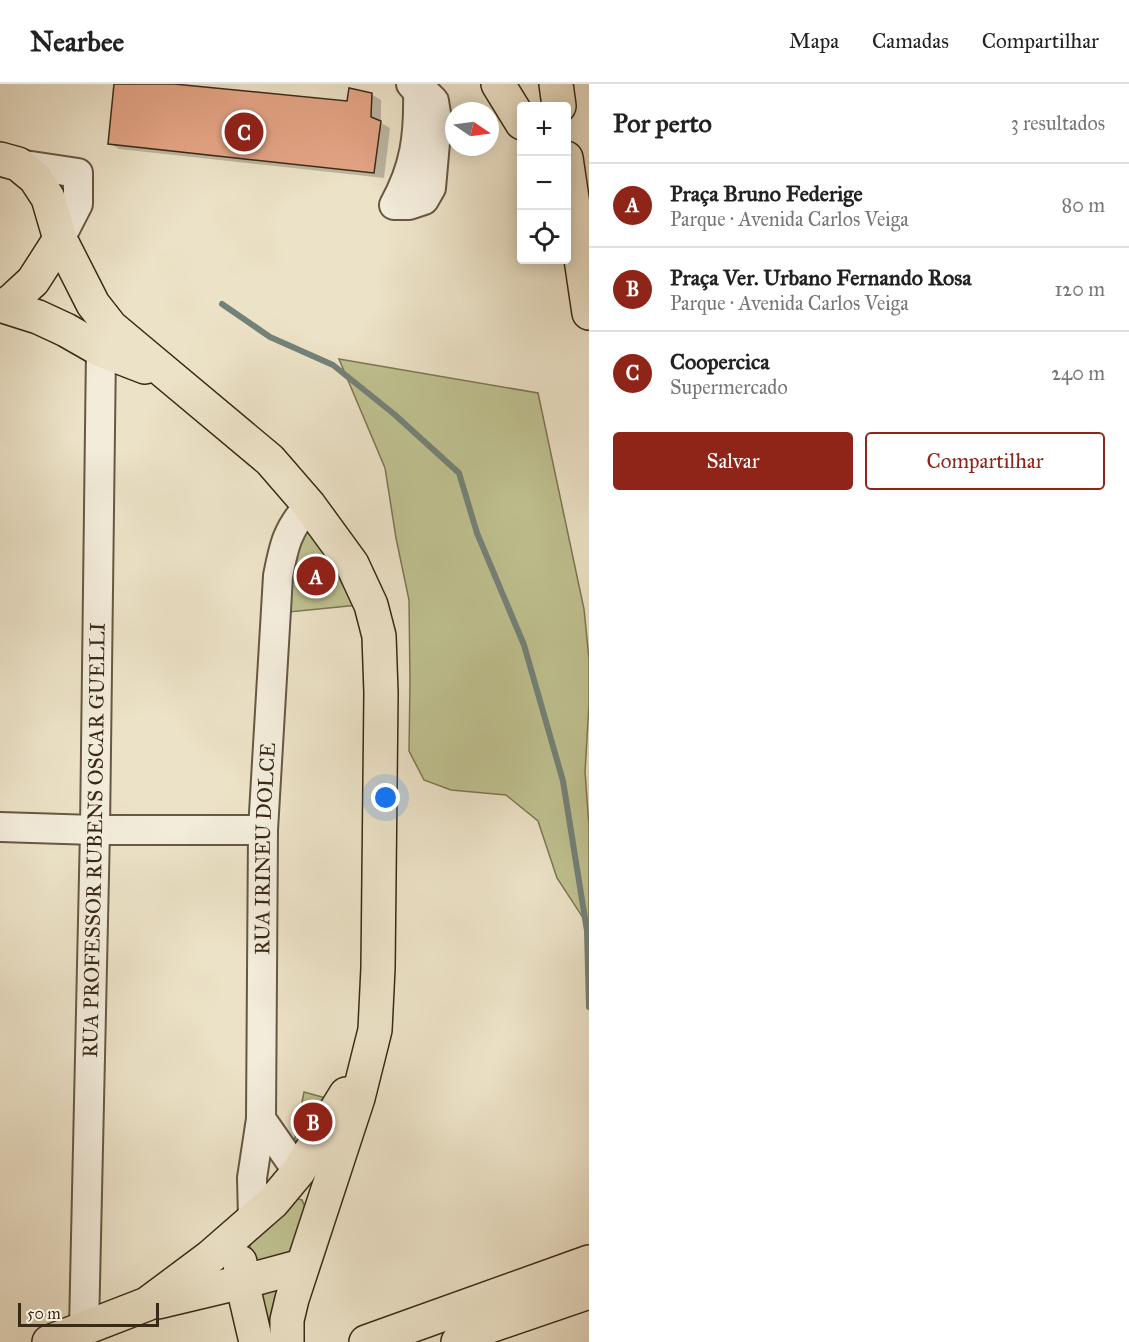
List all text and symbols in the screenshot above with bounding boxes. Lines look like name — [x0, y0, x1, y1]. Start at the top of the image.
text: Nearbee — [30, 24, 124, 59]
text: Mapa — [789, 28, 839, 54]
text: Camadas — [872, 28, 949, 54]
text: Compartilhar — [982, 28, 1099, 54]
north arrow — [445, 102, 499, 156]
map controls — [517, 102, 571, 264]
button: + — [517, 102, 571, 156]
text: Por perto — [613, 107, 712, 139]
pin: C — [224, 110, 264, 154]
text: 3 resultados — [1011, 111, 1105, 135]
button: − — [517, 156, 571, 210]
text: Praça Bruno Federige — [670, 180, 863, 207]
text: A — [626, 193, 639, 217]
text: 80 m — [1062, 193, 1105, 217]
text: Parque · Avenida Carlos Veiga — [670, 207, 909, 231]
button: locate — [517, 210, 571, 264]
text: Praça Ver. Urbano Fernando Rosa — [670, 264, 972, 291]
text: B — [626, 277, 639, 301]
text: 120 m — [1054, 277, 1105, 301]
text: Parque · Avenida Carlos Veiga — [670, 291, 909, 315]
text: Coopercica — [670, 348, 770, 375]
text: C — [626, 361, 639, 385]
text: 240 m — [1051, 361, 1105, 385]
text: Supermercado — [670, 375, 788, 399]
button: Salvar — [613, 432, 853, 490]
button: Compartilhar — [865, 432, 1105, 490]
pin: A — [296, 554, 336, 598]
street label: RUA PROFESSOR RUBENS OSCAR GUELLI — [77, 622, 111, 1058]
street label: RUA IRINEU DOLCE — [249, 742, 281, 955]
your location — [371, 783, 400, 812]
pin: B — [294, 1100, 332, 1144]
scale bar — [18, 1300, 159, 1328]
text: 50 m — [27, 1304, 61, 1323]

